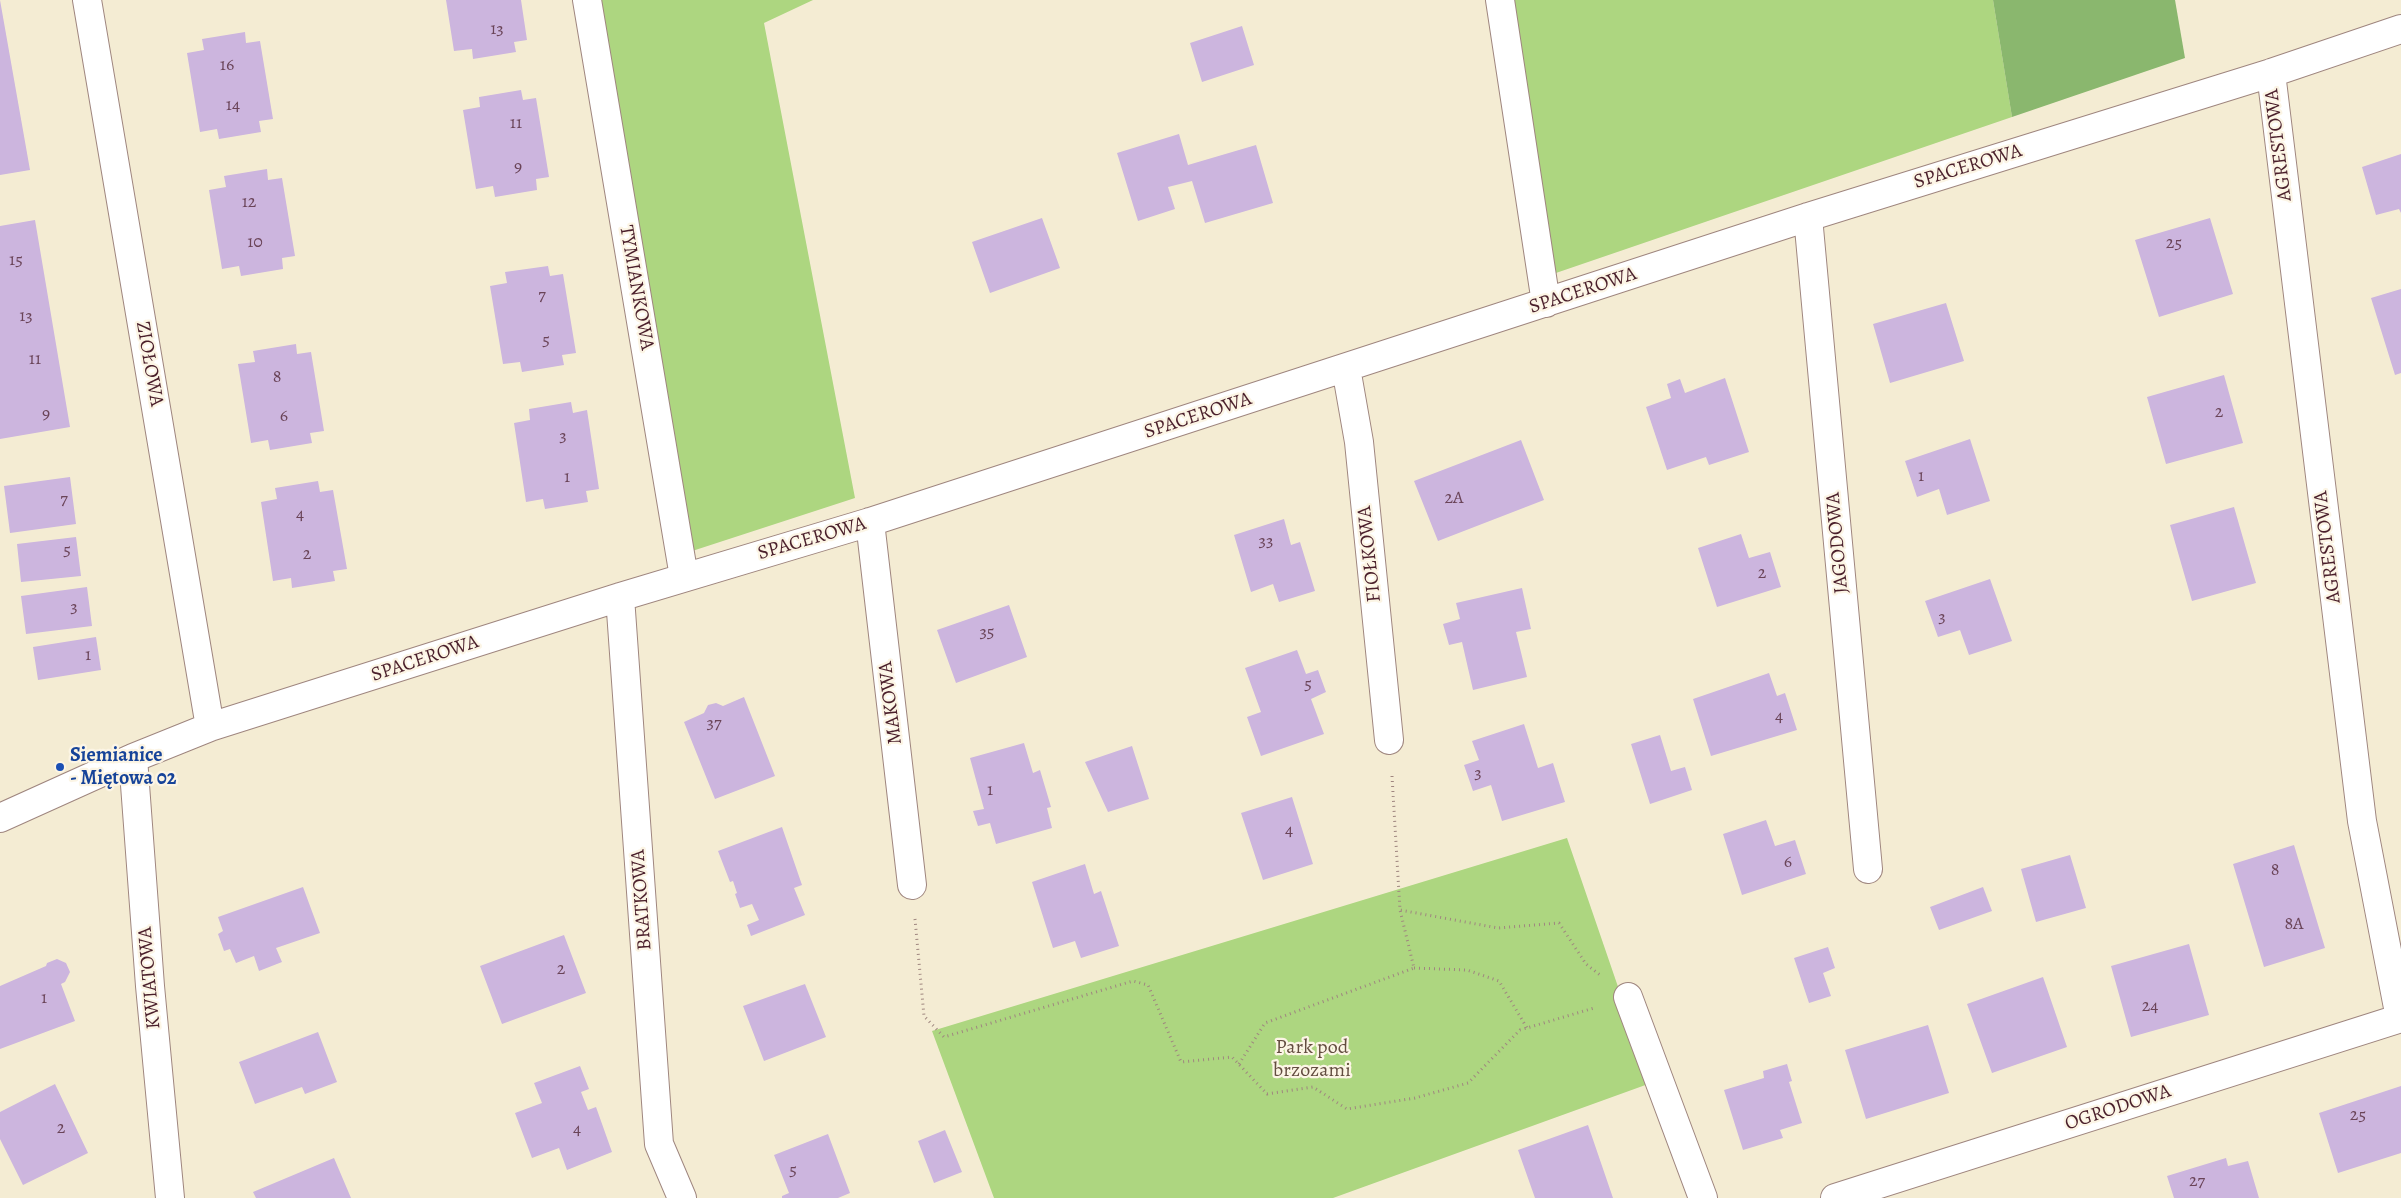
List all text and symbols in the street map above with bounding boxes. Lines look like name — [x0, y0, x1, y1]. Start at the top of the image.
house number: 13 — [490, 19, 504, 41]
house number: 16 — [220, 55, 234, 77]
street label: AGRESTOWA — [2260, 88, 2298, 202]
house number: 14 — [226, 95, 240, 117]
house number: 11 — [510, 113, 522, 135]
street label: SPACEROWA — [1911, 139, 2025, 195]
house number: 9 — [514, 157, 522, 179]
house number: 12 — [242, 192, 256, 214]
street label: TYMIANKOWA — [613, 224, 659, 352]
house number: 10 — [247, 232, 263, 254]
house number: 25 — [2166, 233, 2182, 255]
house number: 15 — [9, 250, 23, 272]
street label: SPACEROWA — [1526, 262, 1640, 320]
house number: 7 — [538, 285, 546, 307]
house number: 13 — [19, 306, 33, 328]
street label: ZIOŁOWA — [130, 319, 168, 409]
house number: 5 — [542, 330, 550, 352]
house number: 11 — [29, 349, 41, 371]
house number: 8 — [273, 367, 281, 389]
street label: SPACEROWA — [1141, 387, 1255, 445]
house number: 2 — [2215, 402, 2223, 424]
house number: 9 — [42, 404, 50, 426]
house number: 6 — [280, 406, 288, 428]
house number: 3 — [559, 426, 567, 448]
house number: 1 — [1918, 466, 1924, 488]
house number: 1 — [564, 467, 570, 489]
house number: 2A — [1444, 488, 1464, 510]
house number: 7 — [60, 489, 68, 511]
street label: AGRESTOWA — [2309, 490, 2347, 604]
street label: JAGODOWA — [1822, 491, 1854, 595]
house number: 4 — [296, 504, 304, 526]
street label: FIOŁKOWA — [1353, 505, 1387, 603]
street label: SPACEROWA — [755, 512, 869, 566]
house number: 33 — [1259, 531, 1273, 553]
house number: 5 — [63, 540, 71, 562]
house number: 2 — [303, 544, 311, 566]
house number: 2 — [1758, 563, 1766, 585]
house number: 3 — [70, 597, 78, 619]
house number: 3 — [1938, 607, 1946, 629]
house number: 35 — [979, 622, 995, 644]
street label: SPACEROWA — [368, 630, 482, 688]
house number: 1 — [85, 645, 91, 667]
street label: MAKOWA — [874, 660, 908, 746]
house number: 5 — [1304, 674, 1312, 696]
house number: 4 — [1775, 706, 1783, 728]
house number: 37 — [706, 713, 722, 735]
place label: Siemianice - Miętowa 02 — [70, 744, 176, 791]
marker: Siemianice - Miętowa 02 — [54, 761, 66, 773]
house number: 3 — [1474, 763, 1482, 785]
house number: 1 — [987, 780, 993, 802]
house number: 4 — [1285, 820, 1293, 842]
street label: BRATKOWA — [627, 849, 657, 951]
house number: 6 — [1784, 852, 1792, 874]
house number: 8 — [2271, 860, 2279, 882]
house number: 8A — [2284, 914, 2304, 936]
street label: KWIATOWA — [134, 926, 166, 1030]
house number: 2 — [557, 959, 565, 981]
house number: 1 — [41, 988, 47, 1010]
house number: 24 — [2142, 996, 2158, 1018]
park label: Park pod brzozami — [1273, 1036, 1351, 1083]
street label: OGRODOWA — [2062, 1080, 2174, 1136]
house number: 25 — [2350, 1105, 2366, 1127]
house number: 2 — [57, 1118, 65, 1140]
house number: 4 — [573, 1119, 581, 1141]
house number: 5 — [789, 1160, 797, 1182]
house number: 27 — [2189, 1171, 2205, 1193]

